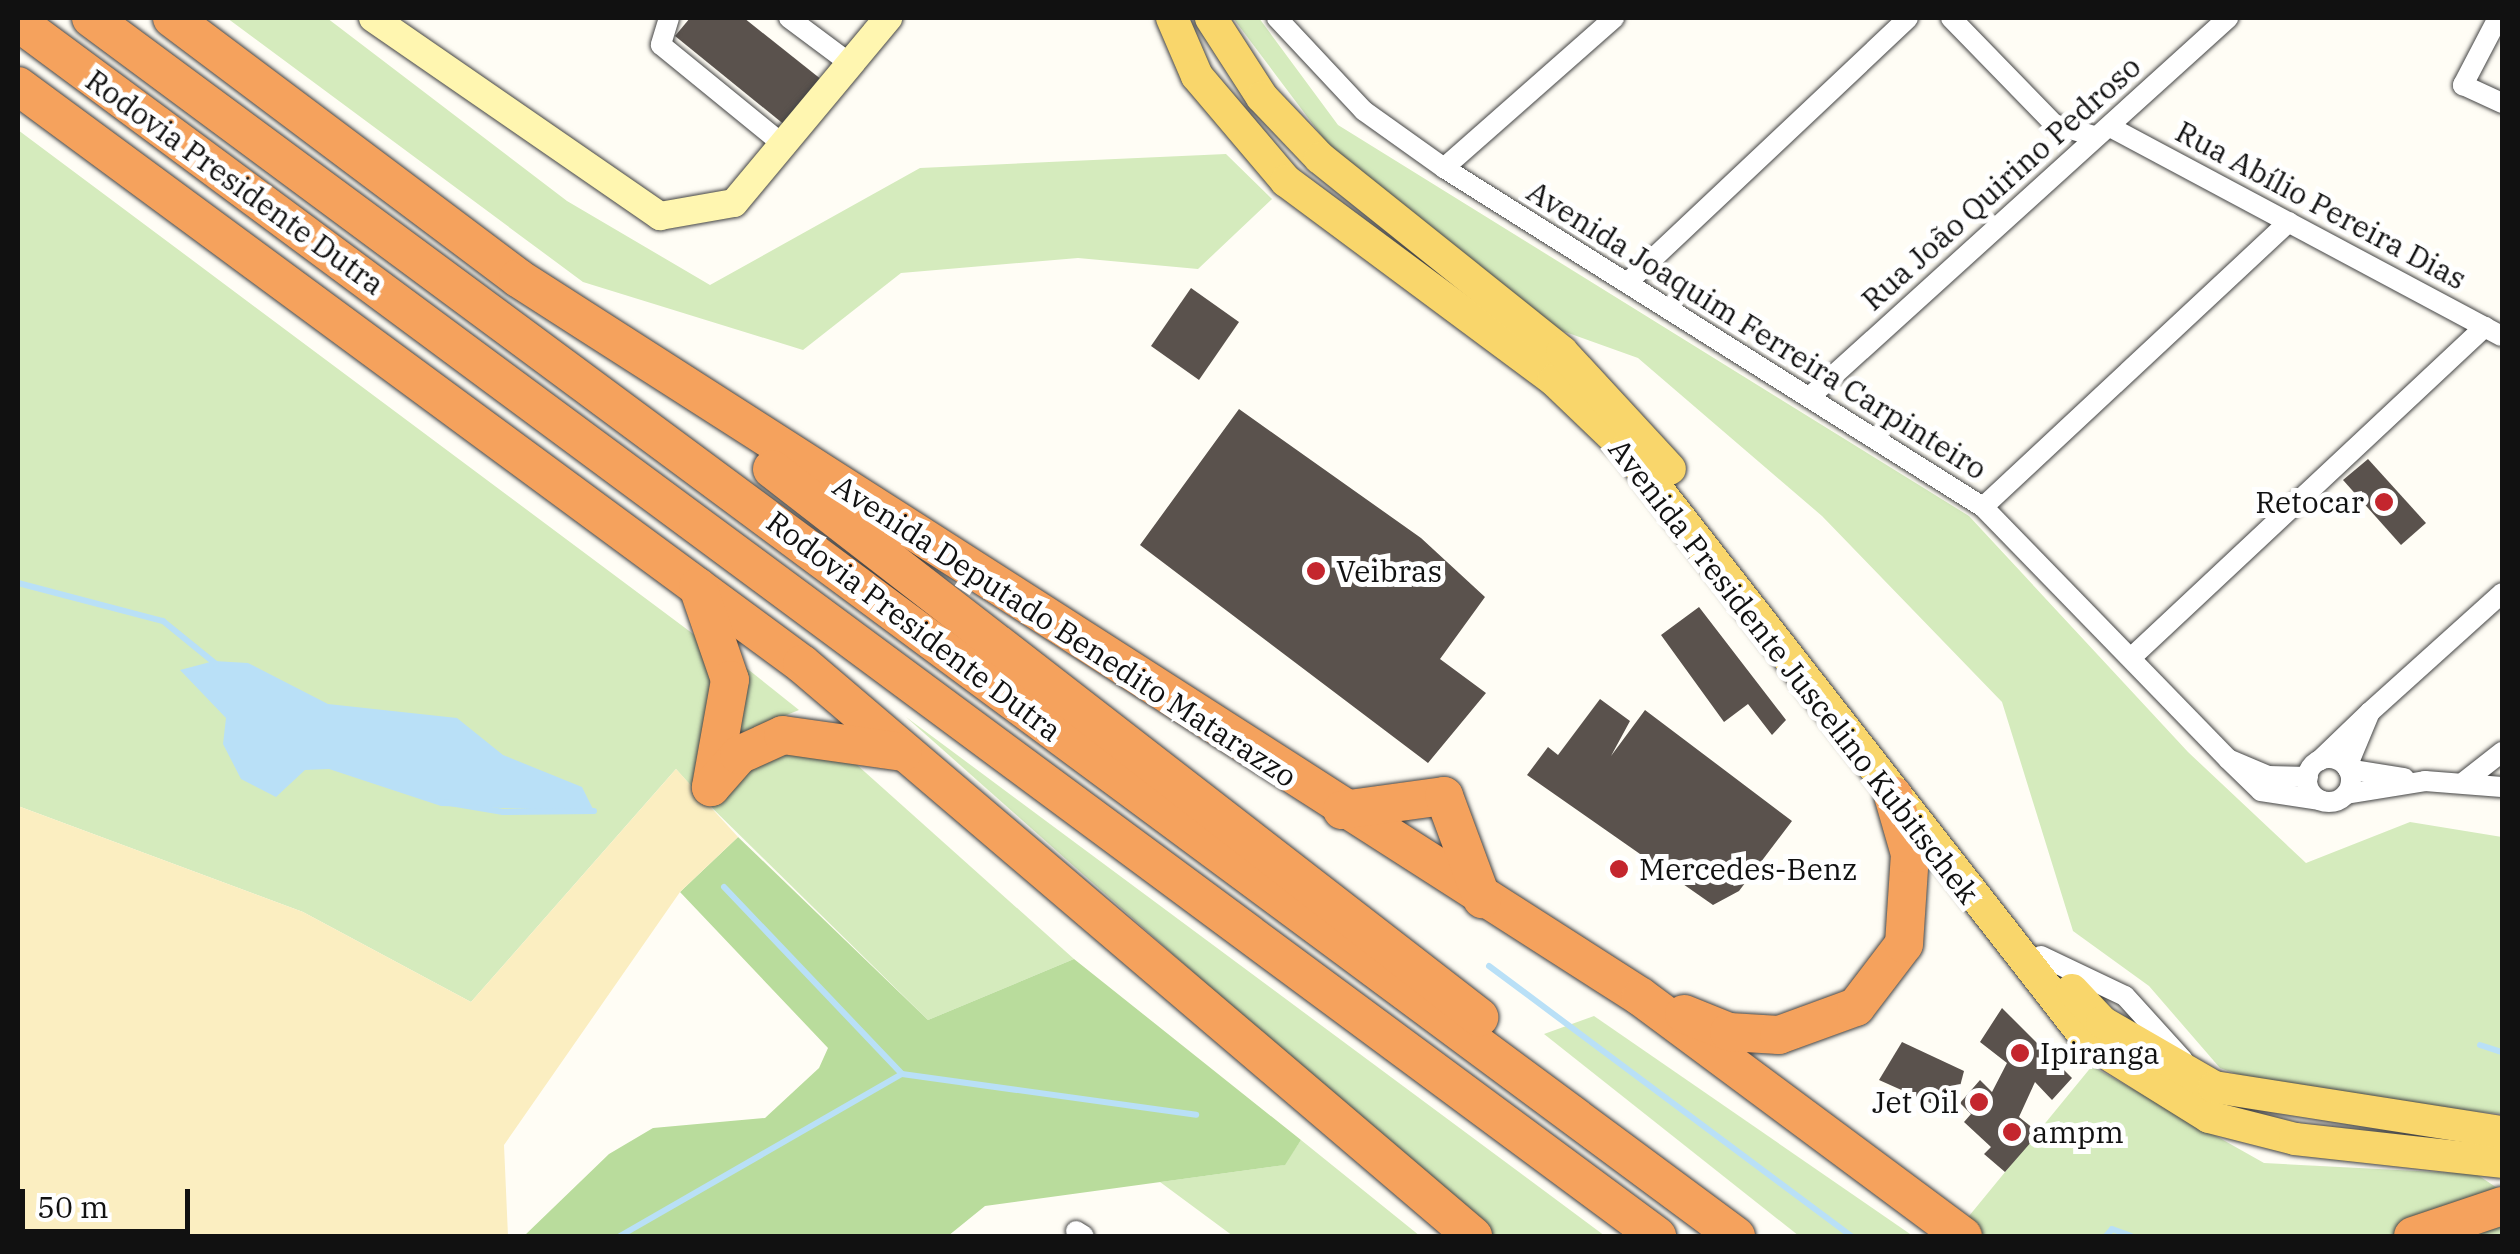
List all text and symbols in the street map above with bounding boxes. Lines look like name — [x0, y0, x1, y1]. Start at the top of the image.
street label: Rua João Quirino Pedroso — [1854, 48, 2148, 318]
street label: Rodovia Presidente Dutra — [79, 62, 391, 302]
street label: Rua Abílio Pereira Dias — [2170, 113, 2472, 297]
street label: Avenida Joaquim Ferreira Carpinteiro — [1521, 173, 1993, 487]
street label: Avenida Presidente Juscelino Kubitschek — [1601, 431, 1987, 911]
street label: Avenida Deputado Benedito Matarazzo — [827, 467, 1303, 795]
place label: Retocar — [2255, 484, 2364, 520]
marker: Retocar — [2373, 491, 2395, 513]
street label: Rodovia Presidente Dutra — [760, 503, 1068, 749]
place label: Veibras — [1336, 553, 1442, 589]
marker: Veibras — [1305, 560, 1327, 582]
place label: Mercedes-Benz — [1639, 851, 1857, 887]
marker: Mercedes-Benz — [1608, 858, 1630, 880]
place label: Ipiranga — [2040, 1035, 2160, 1071]
marker: Ipiranga — [2009, 1042, 2031, 1064]
place label: Jet Oil — [1872, 1084, 1959, 1120]
marker: Jet Oil — [1968, 1091, 1990, 1113]
place label: ampm — [2032, 1114, 2124, 1150]
marker: ampm — [2001, 1121, 2023, 1143]
scale bar — [25, 1169, 195, 1231]
text: 50 m — [37, 1187, 109, 1226]

